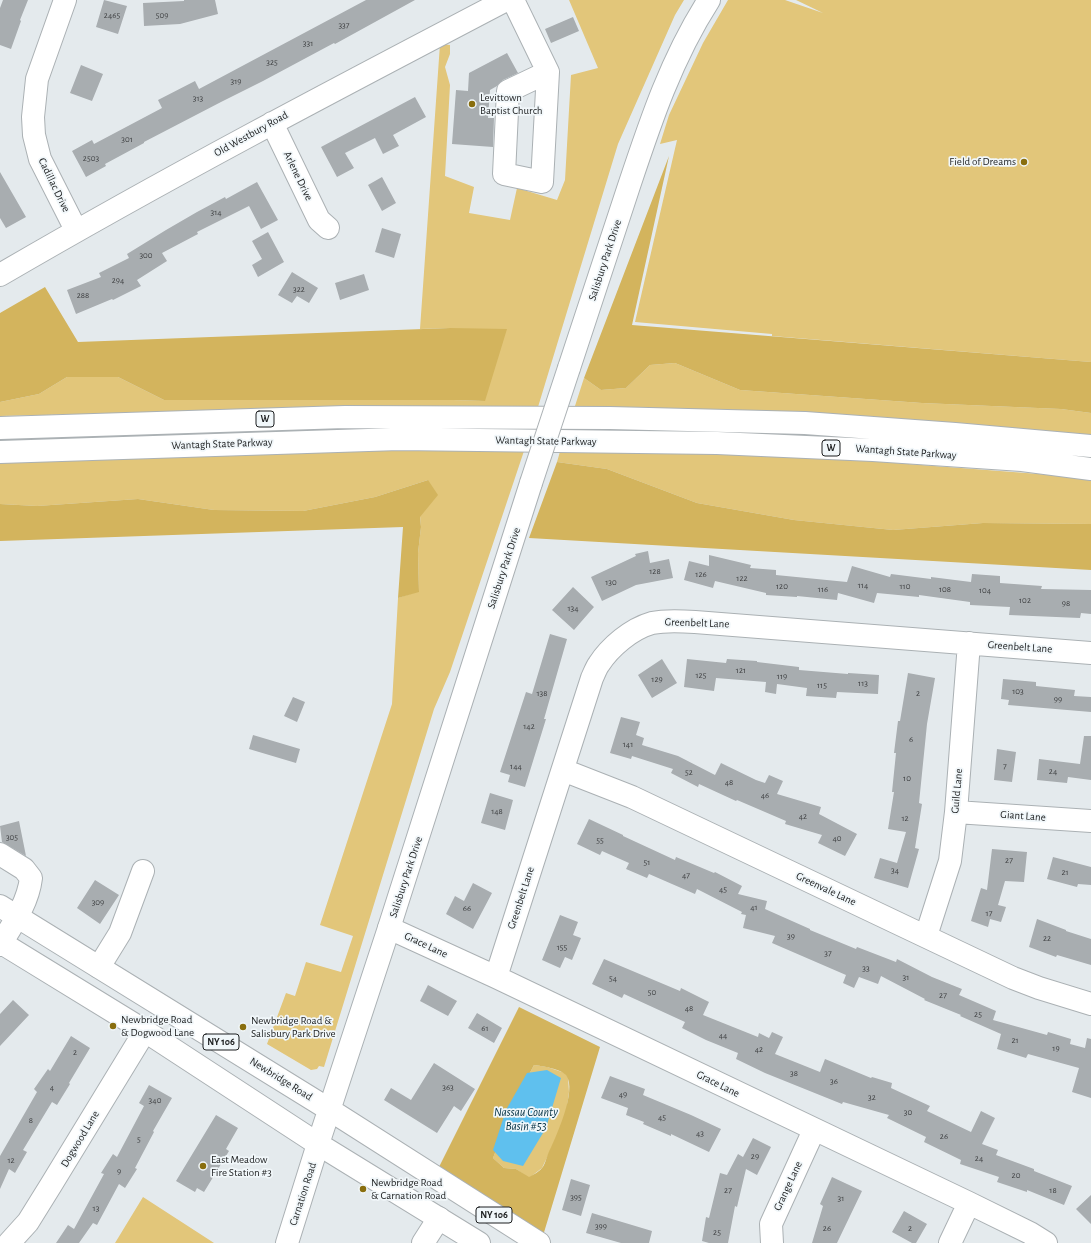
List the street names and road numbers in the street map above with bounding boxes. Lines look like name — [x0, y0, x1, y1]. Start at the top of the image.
street label: Old Westbury Road — [212, 108, 290, 160]
street label: Arlene Drive — [280, 149, 316, 203]
street label: Cadillac Drive — [35, 156, 73, 214]
street label: Salisbury Park Drive — [586, 218, 624, 302]
road number: W — [256, 411, 274, 427]
street label: Wantagh State Parkway — [495, 434, 597, 448]
street label: Wantagh State Parkway — [171, 436, 273, 452]
road number: W — [822, 440, 840, 456]
street label: Wantagh State Parkway — [855, 442, 957, 462]
street label: Salisbury Park Drive — [485, 526, 523, 610]
street label: Greenbelt Lane — [664, 615, 730, 631]
street label: Greenbelt Lane — [987, 638, 1053, 656]
street label: Guild Lane — [948, 768, 966, 814]
street label: Giant Lane — [1000, 808, 1046, 824]
street label: Salisbury Park Drive — [387, 835, 425, 919]
street label: Greenbelt Lane — [505, 865, 537, 931]
street label: Greenvale Lane — [794, 869, 858, 909]
street label: Grace Lane — [402, 929, 450, 961]
road number: NY 106 — [203, 1034, 239, 1050]
street label: Newbridge Road — [247, 1054, 315, 1104]
street label: Grace Lane — [694, 1068, 742, 1100]
street label: Dogwood Lane — [58, 1108, 102, 1170]
street label: Grange Lane — [771, 1159, 805, 1213]
street label: Carnation Road — [287, 1161, 319, 1227]
road number: NY 106 — [476, 1207, 512, 1223]

